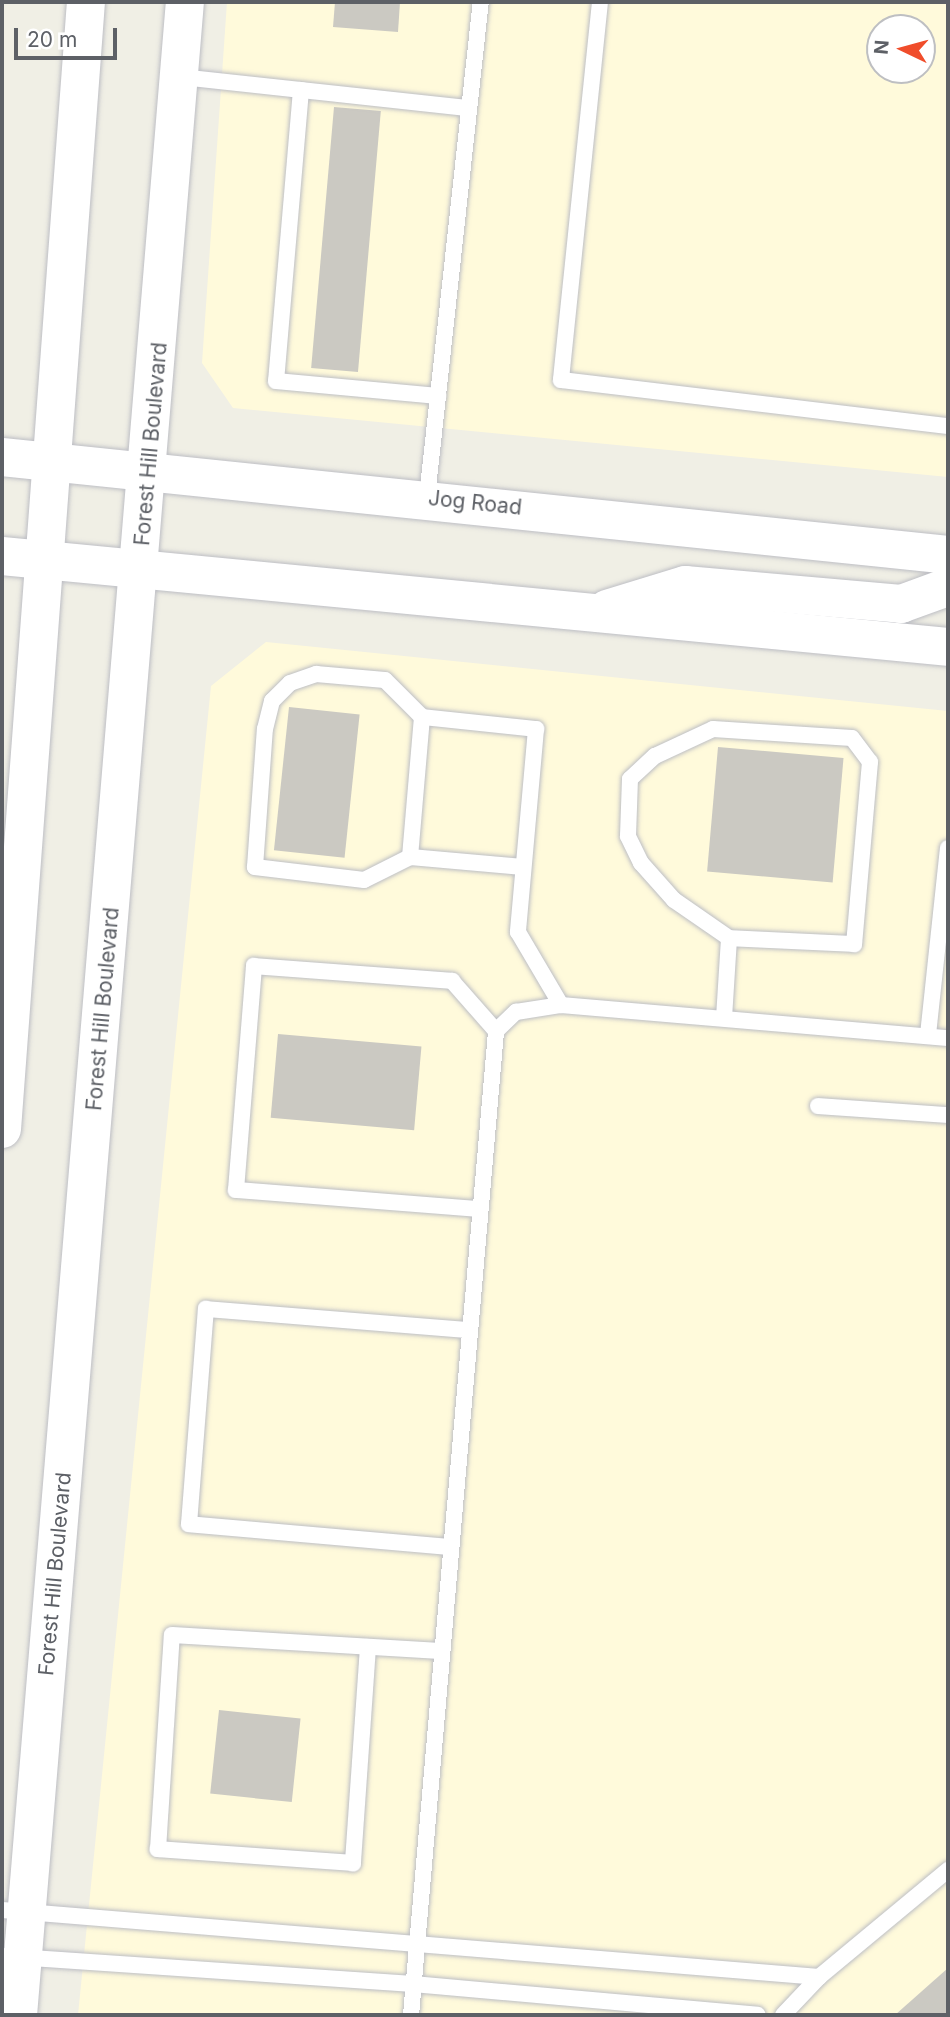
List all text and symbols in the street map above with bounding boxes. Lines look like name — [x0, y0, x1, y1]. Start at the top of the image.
scale bar — [18, 14, 121, 58]
north arrow — [866, 14, 936, 84]
text: 20 m — [27, 27, 77, 52]
text: N — [869, 39, 894, 56]
street label: Forest Hill Boulevard — [130, 341, 172, 547]
street label: Jog Road — [427, 486, 523, 520]
street label: Forest Hill Boulevard — [82, 906, 124, 1112]
street label: Forest Hill Boulevard — [34, 1471, 76, 1677]

